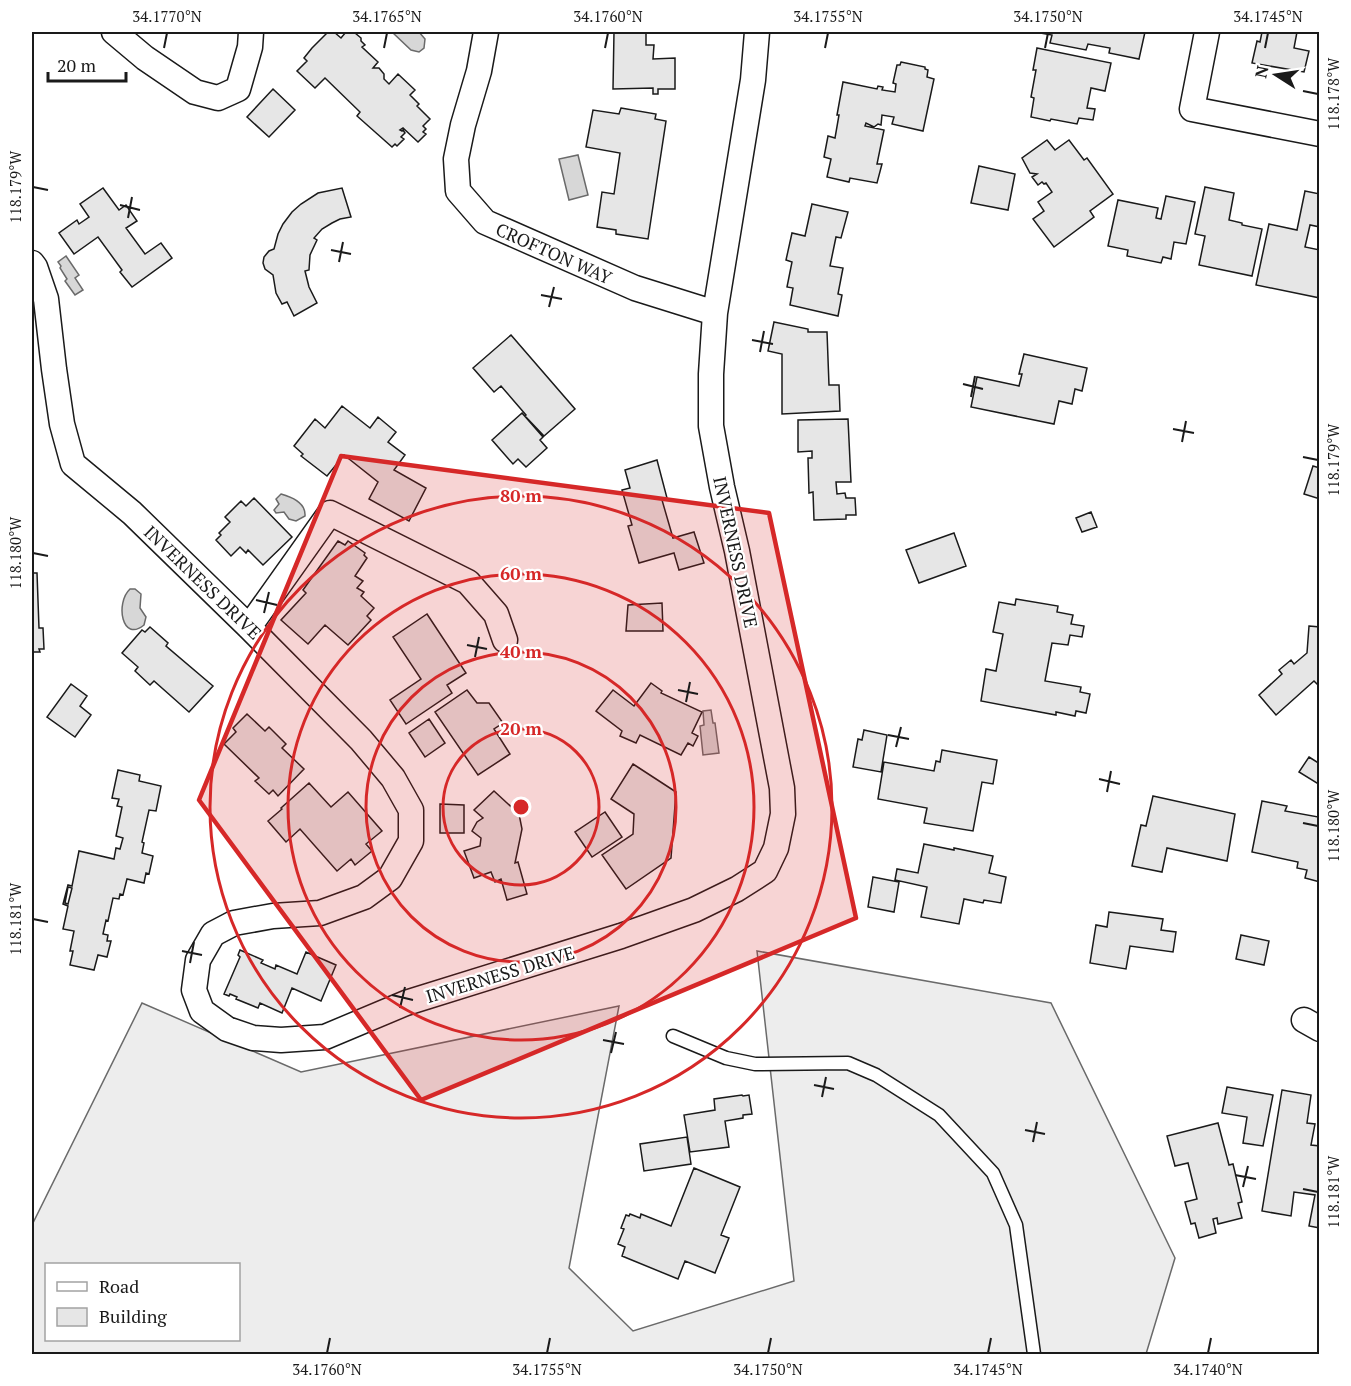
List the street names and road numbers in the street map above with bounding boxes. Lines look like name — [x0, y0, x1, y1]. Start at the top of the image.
street label: CROFTON WAY — [492, 217, 616, 289]
street label: INVERNESS DRIVE — [708, 474, 764, 630]
street label: INVERNESS DRIVE — [139, 520, 267, 644]
street label: INVERNESS DRIVE — [423, 940, 577, 1008]

